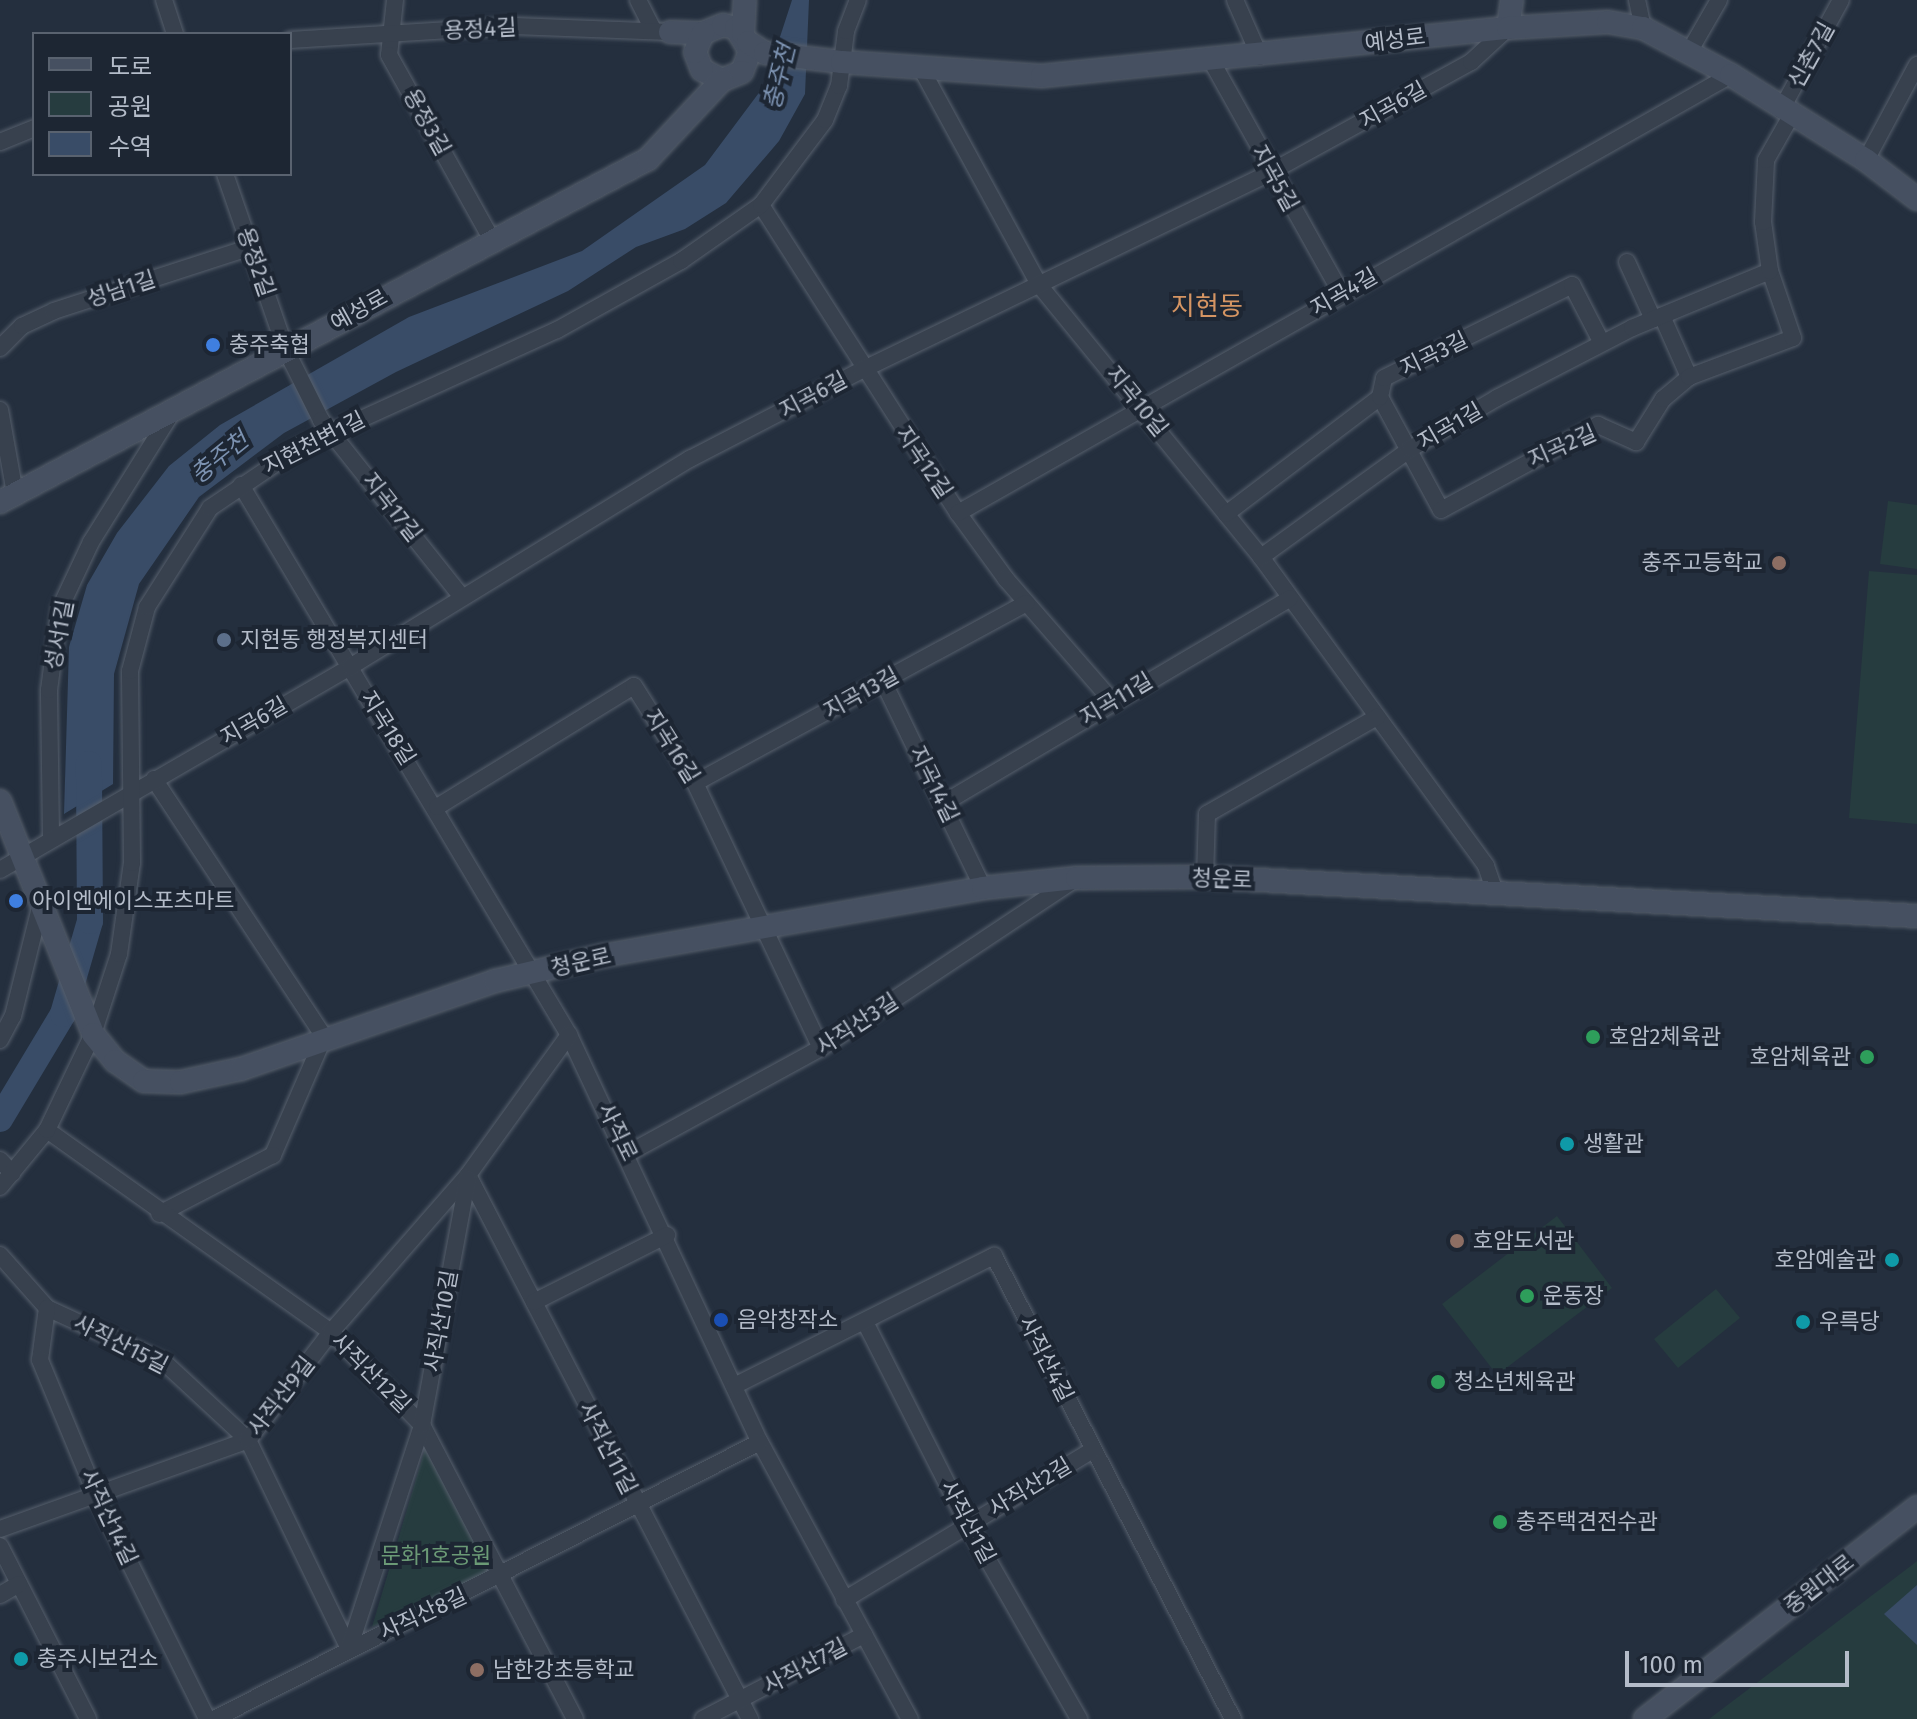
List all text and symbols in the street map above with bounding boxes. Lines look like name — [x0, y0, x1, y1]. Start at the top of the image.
street label: 용정4길 — [443, 14, 517, 44]
street label: 신촌7길 — [1782, 18, 1840, 92]
street label: 예성로 — [1363, 23, 1427, 57]
legend — [32, 32, 292, 176]
water label: 충주천 — [758, 41, 802, 113]
text: 도로 — [108, 53, 152, 81]
street label: 지곡6길 — [1355, 76, 1431, 134]
street label: 용정3길 — [398, 84, 456, 160]
text: 공원 — [108, 93, 152, 121]
text: 수역 — [108, 133, 152, 161]
street label: 지곡5길 — [1246, 140, 1304, 216]
street label: 용정2길 — [232, 224, 280, 300]
street label: 지곡4길 — [1306, 262, 1382, 322]
street label: 성남1길 — [84, 266, 158, 312]
street label: 예성로 — [326, 284, 392, 336]
district label: 지현동 — [1171, 291, 1243, 323]
street label: 지곡3길 — [1396, 326, 1472, 382]
place label: 충주축협 — [229, 332, 310, 358]
marker: 충주축협 — [204, 336, 222, 354]
street label: 지곡10길 — [1101, 361, 1173, 441]
street label: 지곡6길 — [775, 366, 851, 424]
street label: 지곡1길 — [1413, 397, 1487, 455]
street label: 지현천변1길 — [259, 406, 369, 480]
street label: 지곡2길 — [1524, 419, 1600, 473]
street label: 지곡12길 — [890, 421, 958, 503]
water label: 충주천 — [185, 426, 255, 490]
street label: 지곡17길 — [357, 467, 427, 547]
place label: 충주고등학교 — [1642, 550, 1763, 576]
marker: 충주고등학교 — [1770, 554, 1788, 572]
street label: 성서1길 — [39, 598, 79, 672]
place label: 지현동 행정복지센터 — [240, 627, 428, 653]
marker: 지현동 행정복지센터 — [215, 631, 233, 649]
street label: 지곡13길 — [819, 662, 903, 724]
street label: 지곡11길 — [1075, 667, 1157, 731]
street label: 지곡18길 — [355, 686, 421, 770]
street label: 지곡6길 — [216, 691, 292, 751]
street label: 지곡16길 — [639, 704, 705, 788]
street label: 지곡14길 — [904, 741, 964, 827]
street label: 청운로 — [1191, 865, 1253, 893]
place label: 아이엔에이스포츠마트 — [32, 888, 234, 914]
marker: 아이엔에이스포츠마트 — [7, 892, 25, 910]
street label: 청운로 — [548, 942, 614, 982]
street label: 사직산3길 — [811, 988, 903, 1060]
place label: 호암2체육관 — [1609, 1024, 1721, 1050]
marker: 호암2체육관 — [1584, 1028, 1602, 1046]
place label: 호암체육관 — [1750, 1044, 1851, 1070]
marker: 호암체육관 — [1858, 1048, 1876, 1066]
street label: 사직로 — [593, 1099, 643, 1165]
place label: 생활관 — [1583, 1131, 1644, 1157]
marker: 생활관 — [1558, 1135, 1576, 1153]
place label: 호암도서관 — [1473, 1228, 1574, 1254]
marker: 호암도서관 — [1448, 1232, 1466, 1250]
place label: 호암예술관 — [1775, 1247, 1876, 1273]
marker: 호암예술관 — [1883, 1251, 1901, 1269]
street label: 사직산10길 — [419, 1268, 463, 1374]
place label: 운동장 — [1543, 1283, 1604, 1309]
marker: 운동장 — [1518, 1287, 1536, 1305]
place label: 음악창작소 — [737, 1307, 838, 1333]
street label: 사직산15길 — [70, 1309, 172, 1379]
place label: 우륵당 — [1819, 1309, 1880, 1335]
marker: 음악창작소 — [712, 1311, 730, 1329]
street label: 사직산4길 — [1013, 1312, 1079, 1406]
marker: 우륵당 — [1794, 1313, 1812, 1331]
street label: 사직산12길 — [326, 1328, 416, 1418]
street label: 사직산9길 — [242, 1351, 320, 1441]
place label: 청소년체육관 — [1454, 1369, 1575, 1395]
marker: 청소년체육관 — [1429, 1373, 1447, 1391]
street label: 사직산11길 — [574, 1398, 642, 1498]
street label: 사직산2길 — [984, 1452, 1076, 1522]
street label: 사직산14길 — [75, 1465, 143, 1569]
street label: 사직산1길 — [935, 1476, 1001, 1568]
place label: 충주택견전수관 — [1516, 1509, 1658, 1535]
marker: 충주택견전수관 — [1491, 1513, 1509, 1531]
park label: 문화1호공원 — [381, 1543, 491, 1569]
street label: 중원대로 — [1779, 1549, 1859, 1619]
street label: 사직산8길 — [375, 1582, 471, 1646]
street label: 사직산7길 — [759, 1633, 851, 1699]
scale bar — [1629, 1635, 1853, 1685]
place label: 충주시보건소 — [37, 1646, 158, 1672]
marker: 충주시보건소 — [12, 1650, 30, 1668]
text: 100 m — [1639, 1651, 1703, 1679]
place label: 남한강초등학교 — [493, 1657, 635, 1683]
marker: 남한강초등학교 — [468, 1661, 486, 1679]

